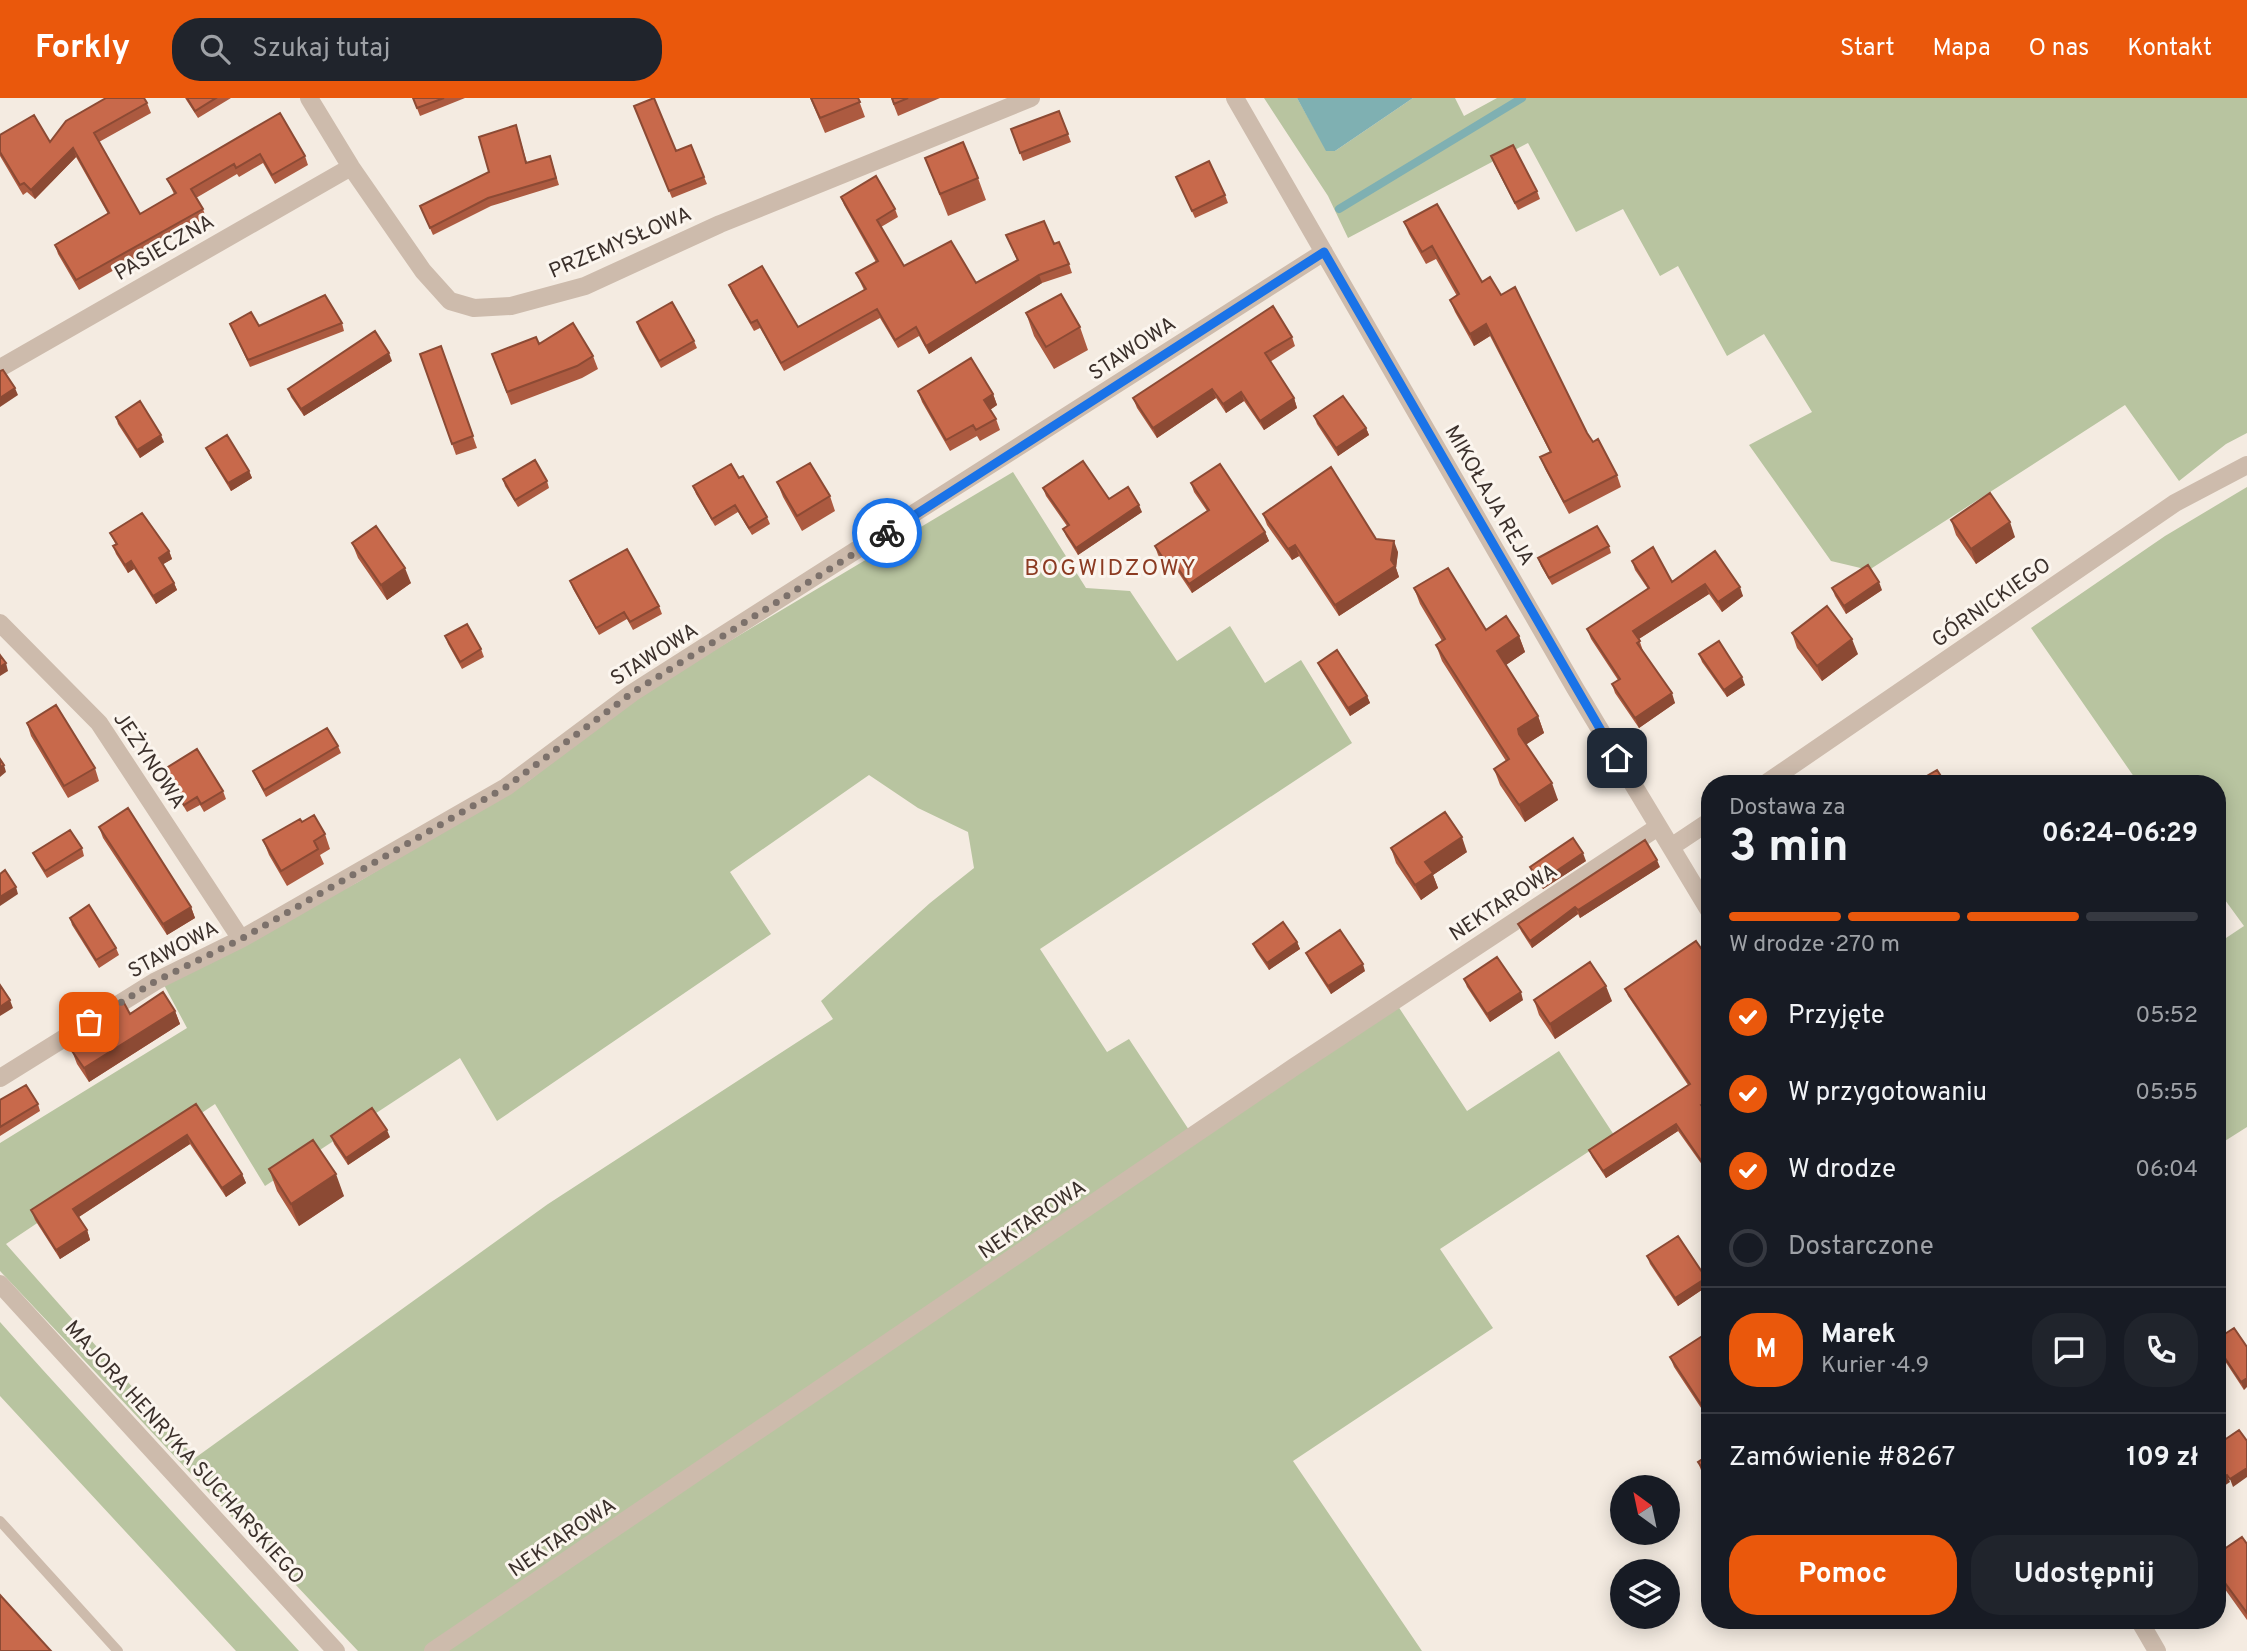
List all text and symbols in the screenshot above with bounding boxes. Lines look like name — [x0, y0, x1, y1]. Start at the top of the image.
search box — [172, 18, 662, 81]
text: Forkly — [35, 28, 130, 70]
icon: search — [196, 30, 234, 68]
text: Szukaj tutaj — [252, 33, 390, 66]
text: Start — [1840, 34, 1895, 64]
text: Mapa — [1933, 34, 1991, 64]
text: O nas — [2029, 34, 2089, 64]
text: Kontakt — [2127, 34, 2212, 64]
street label: PRZEMYSŁOWA — [545, 201, 696, 286]
street label: PASIECZNA — [110, 209, 219, 288]
street label: STAWOWA — [1084, 311, 1182, 387]
street label: MIKOŁAJA REJA — [1438, 421, 1540, 571]
courier — [852, 498, 922, 568]
icon: bike — [868, 514, 906, 552]
street label: GÓRNICKIEGO — [1927, 551, 2057, 654]
district label: BOGWIDZOWY — [1024, 555, 1198, 584]
street label: STAWOWA — [606, 618, 704, 693]
street label: JEŻYNOWA — [106, 707, 191, 814]
pin — [1587, 728, 1647, 788]
icon: home — [1598, 739, 1636, 777]
text: Dostawa za — [1729, 794, 1845, 823]
text: 06:24–06:29 — [2042, 818, 2198, 851]
text: 3 min — [1729, 819, 1849, 878]
street label: NEKTAROWA — [1445, 858, 1563, 948]
street label: STAWOWA — [124, 915, 224, 985]
text: W drodze · 270 m — [1729, 931, 1900, 960]
pin — [59, 992, 119, 1052]
icon: check — [1729, 998, 1767, 1036]
text: Przyjęte — [1788, 1000, 1885, 1033]
text: 05:52 — [2136, 1002, 2198, 1031]
icon: bag — [70, 1003, 108, 1041]
icon: check — [1729, 1075, 1767, 1113]
text: W przygotowaniu — [1788, 1077, 1987, 1110]
text: 05:55 — [2135, 1079, 2198, 1108]
icon: check — [1729, 1152, 1767, 1190]
text: W drodze — [1788, 1154, 1896, 1187]
text: 06:04 — [2135, 1156, 2198, 1185]
street label: NEKTAROWA — [974, 1174, 1092, 1266]
text: Dostarczone — [1788, 1231, 1934, 1264]
button: chat — [2032, 1313, 2106, 1387]
button: phone — [2124, 1313, 2198, 1387]
street label: MAJORA HENRYKA SUCHARSKIEGO — [58, 1315, 310, 1591]
text: Marek — [1821, 1319, 1896, 1352]
text: M — [1755, 1334, 1777, 1367]
text: Kurier · 4.9 — [1821, 1352, 1929, 1381]
text: Zamówienie #8267 — [1729, 1442, 1955, 1475]
text: 109 zł — [2126, 1442, 2198, 1475]
north arrow — [1610, 1475, 1680, 1545]
map controls — [1610, 1475, 1680, 1629]
street label: NEKTAROWA — [504, 1492, 622, 1584]
button: Pomoc — [1729, 1535, 1957, 1615]
button: Udostępnij — [1971, 1535, 2198, 1615]
button: layers — [1610, 1559, 1680, 1629]

